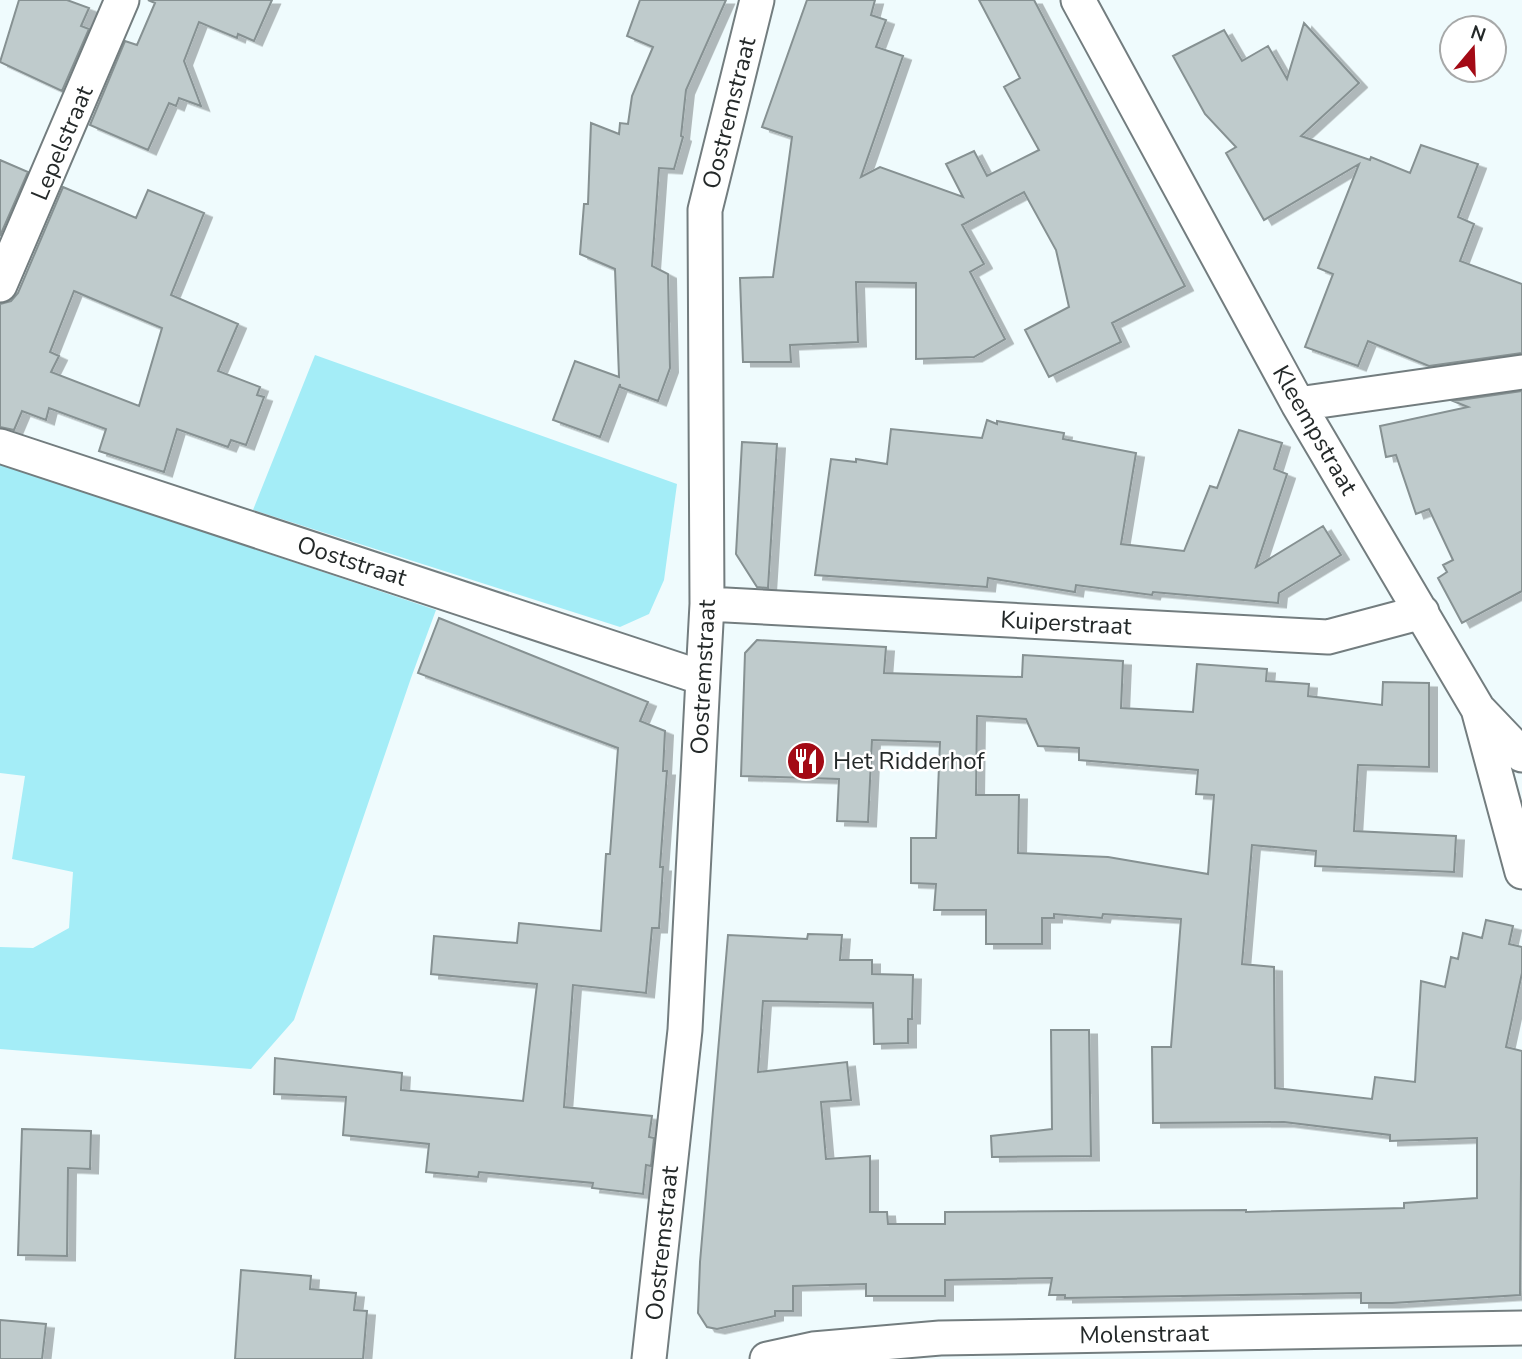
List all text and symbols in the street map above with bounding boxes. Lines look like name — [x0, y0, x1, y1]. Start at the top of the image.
north arrow — [1438, 14, 1508, 84]
text: N — [1467, 19, 1489, 48]
street label: Oostremstraat — [695, 33, 763, 192]
street label: Lepelstraat — [24, 80, 101, 205]
street label: Kleempstraat — [1265, 360, 1365, 501]
street label: Ooststraat — [293, 528, 412, 594]
street label: Oostremstraat — [683, 598, 723, 755]
street label: Kuiperstraat — [1000, 604, 1133, 642]
restaurant icon: Het Ridderhof — [785, 740, 827, 782]
place label: Het Ridderhof — [833, 745, 985, 777]
street label: Oostremstraat — [638, 1163, 686, 1322]
street label: Molenstraat — [1079, 1317, 1210, 1351]

